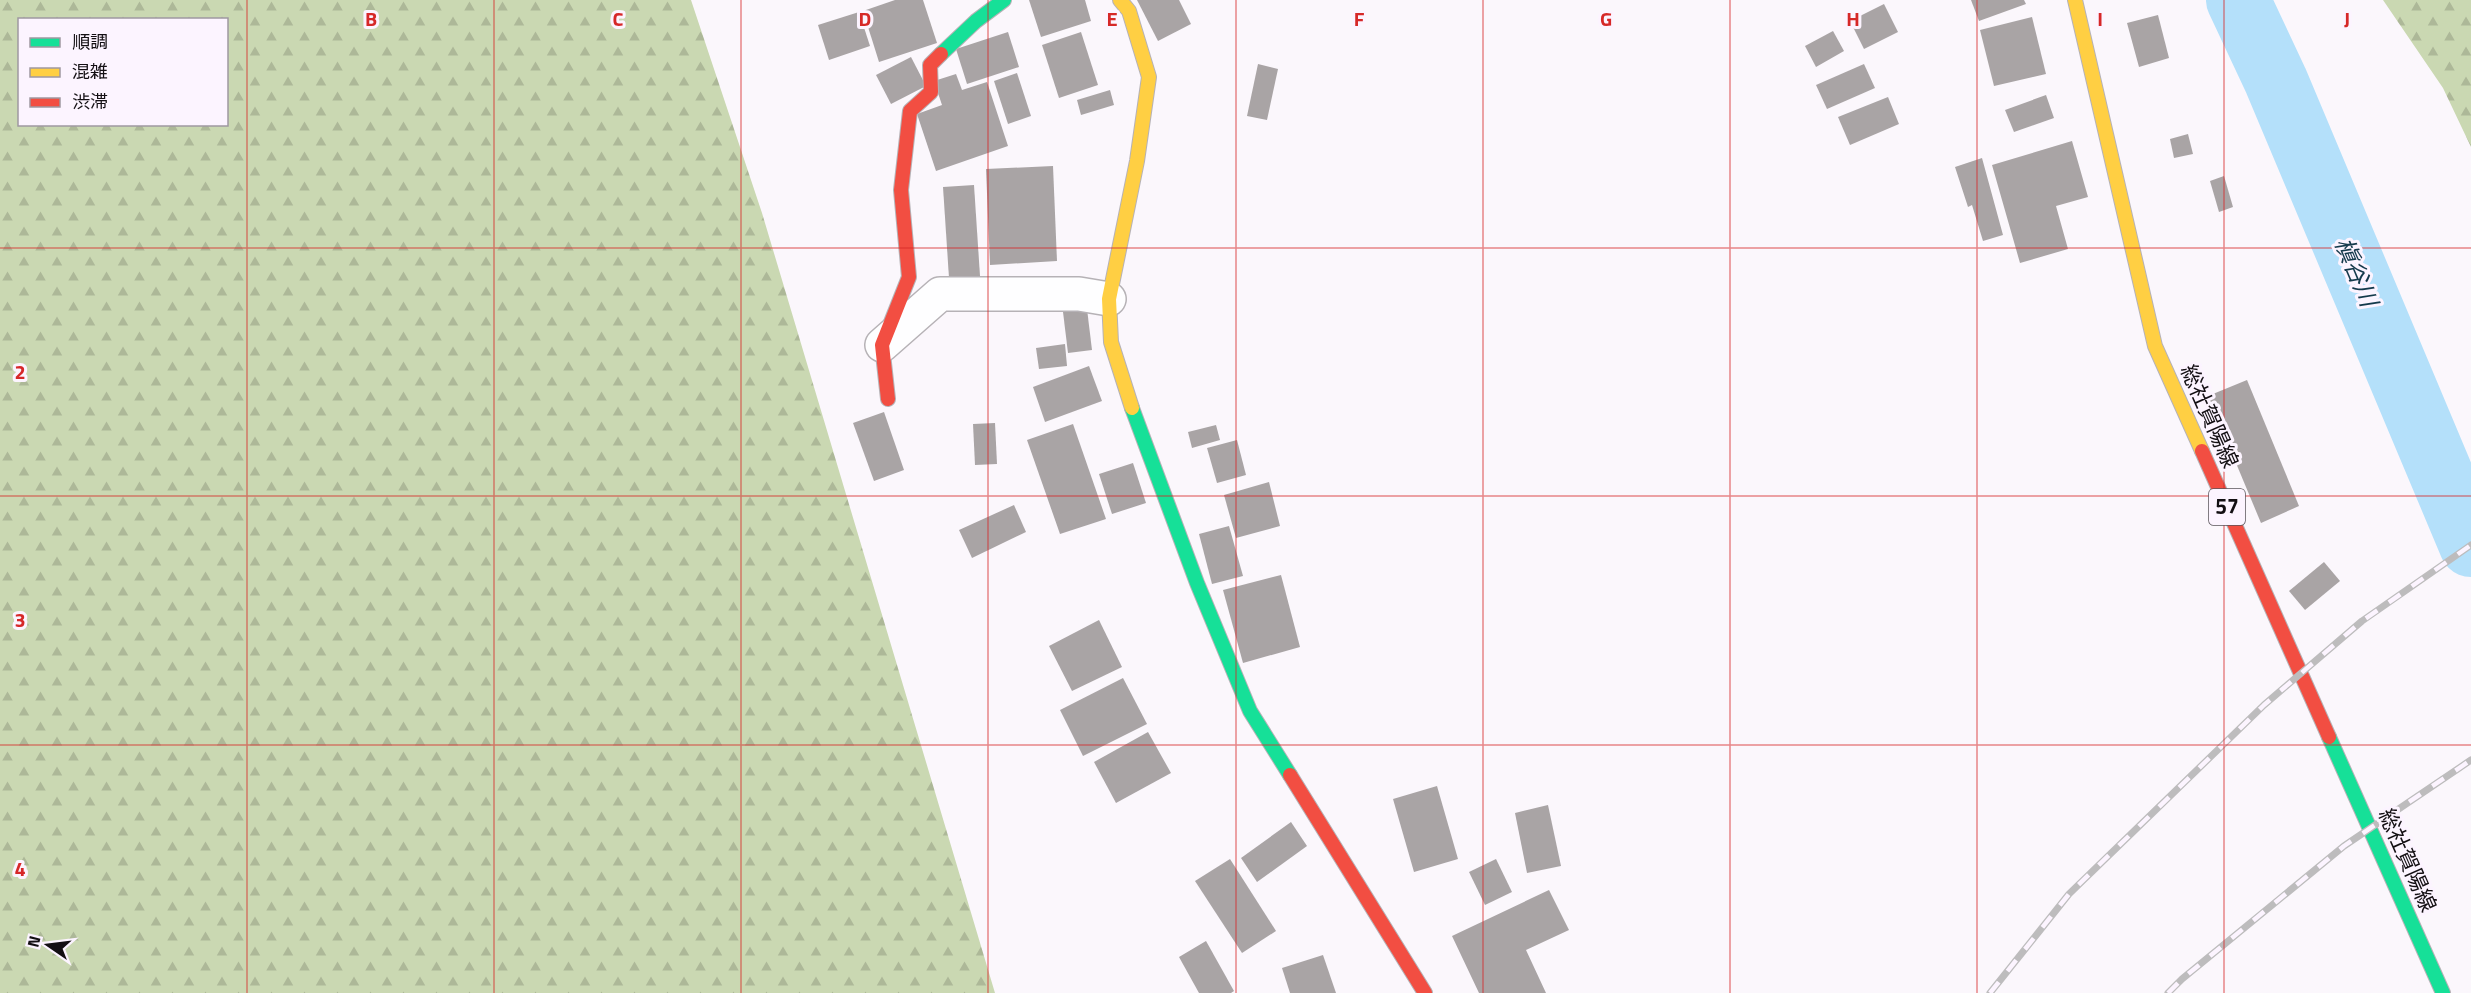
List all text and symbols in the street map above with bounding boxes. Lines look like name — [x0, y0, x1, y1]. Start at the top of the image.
text: B — [365, 3, 377, 34]
text: C — [613, 3, 624, 34]
text: D — [859, 3, 871, 34]
text: E — [1106, 3, 1118, 34]
text: F — [1354, 3, 1365, 34]
text: G — [1600, 3, 1612, 34]
text: H — [1846, 3, 1860, 34]
text: I — [2097, 3, 2103, 34]
text: J — [2344, 3, 2350, 34]
legend — [18, 18, 228, 126]
text: 順調 — [72, 28, 108, 55]
text: 混雑 — [72, 58, 108, 85]
text: 渋滞 — [72, 88, 108, 115]
water label: 槇谷川 — [2326, 231, 2389, 315]
text: 2 — [14, 356, 26, 387]
street label: 総社賀陽線 — [2172, 359, 2248, 473]
road number: 57 — [2209, 489, 2245, 525]
text: 3 — [14, 604, 26, 635]
street label: 総社賀陽線 — [2370, 803, 2446, 917]
text: 4 — [14, 853, 26, 884]
north arrow — [18, 915, 78, 975]
text: N — [20, 933, 46, 950]

